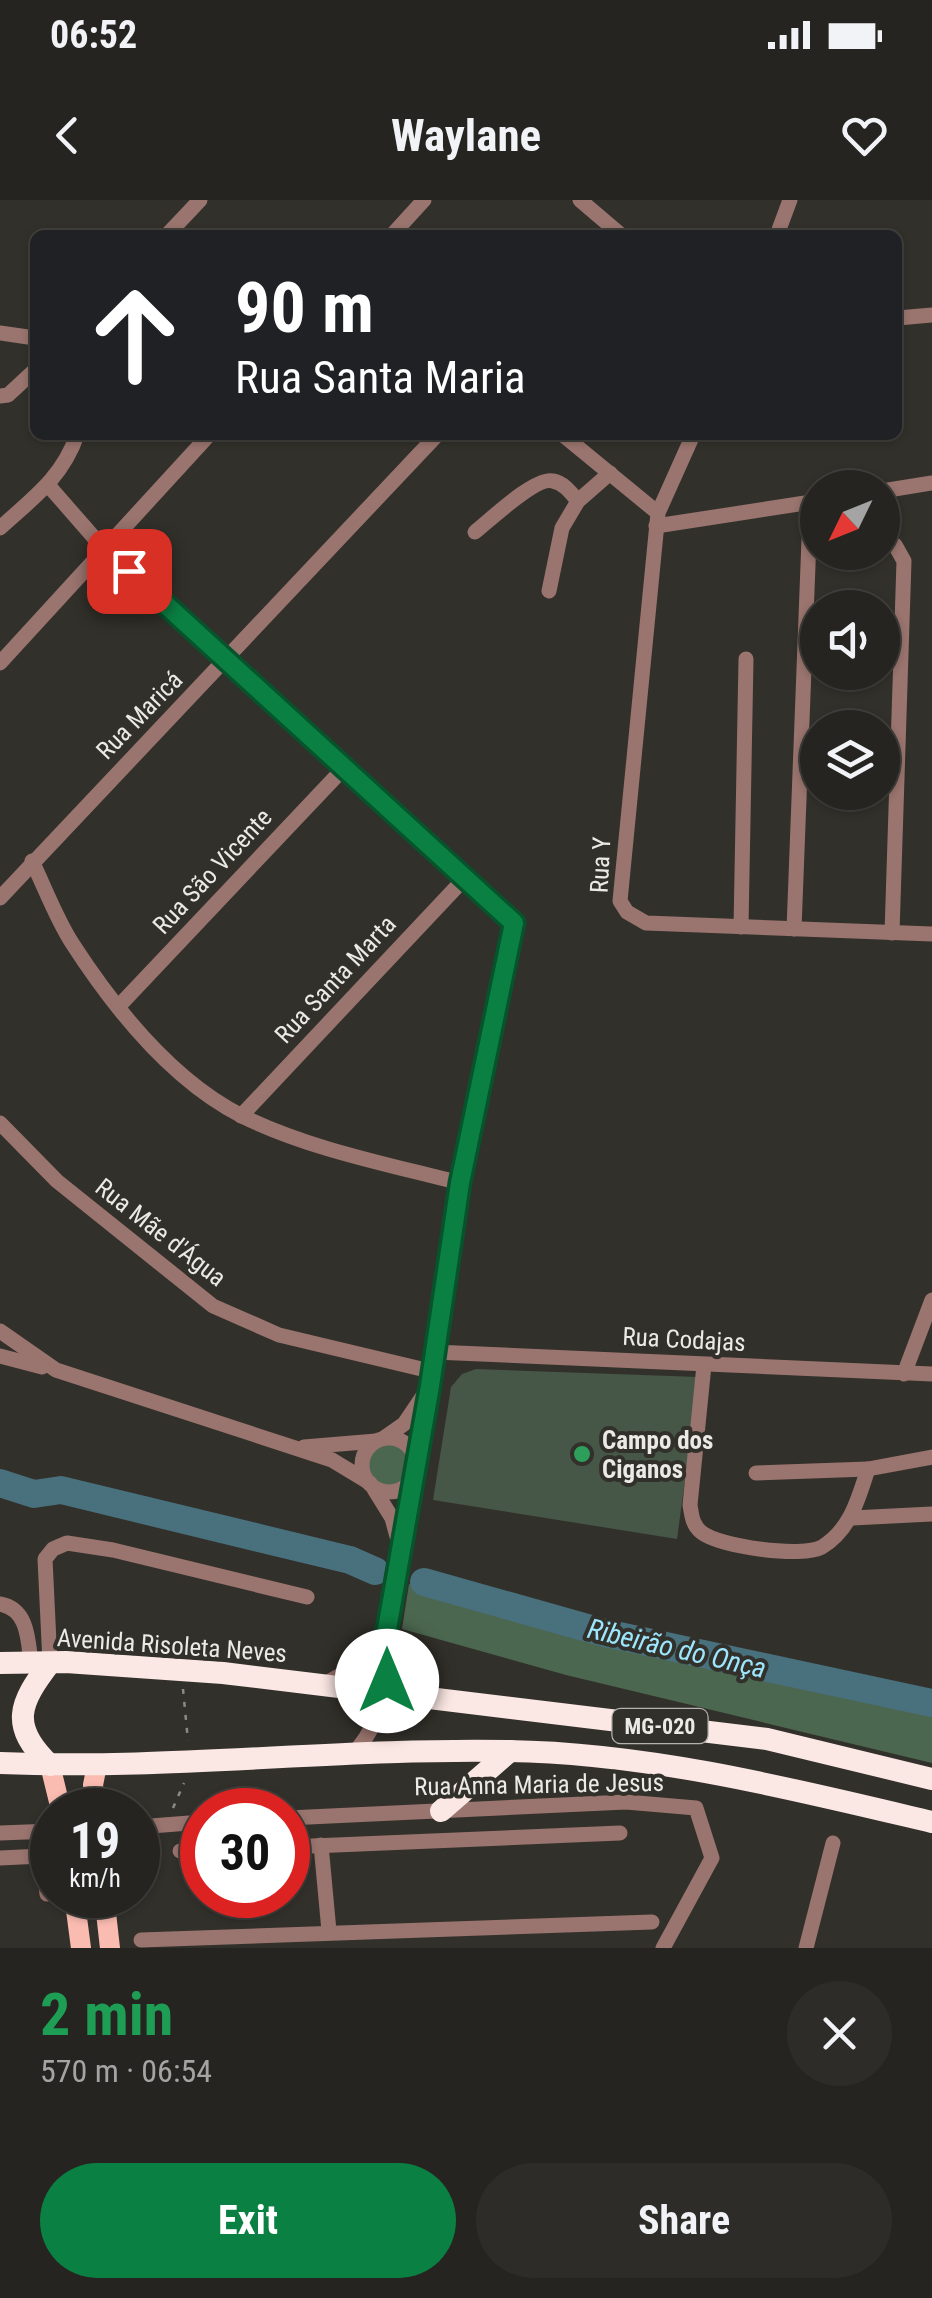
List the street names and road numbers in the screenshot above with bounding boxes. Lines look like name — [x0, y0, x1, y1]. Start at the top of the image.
street label: Rua Maricá — [90, 665, 188, 765]
street label: Rua São Vicente — [147, 803, 278, 940]
street label: Rua Y — [585, 836, 616, 894]
street label: Rua Santa Marta — [269, 910, 402, 1049]
street label: Rua Mãe d'Água — [90, 1172, 232, 1292]
street label: Rua Codajas — [622, 1322, 746, 1357]
street label: Avenida Risoleta Neves — [56, 1623, 288, 1668]
road number: MG-020 — [612, 1709, 708, 1743]
street label: Rua Anna Maria de Jesus — [414, 1768, 664, 1801]

